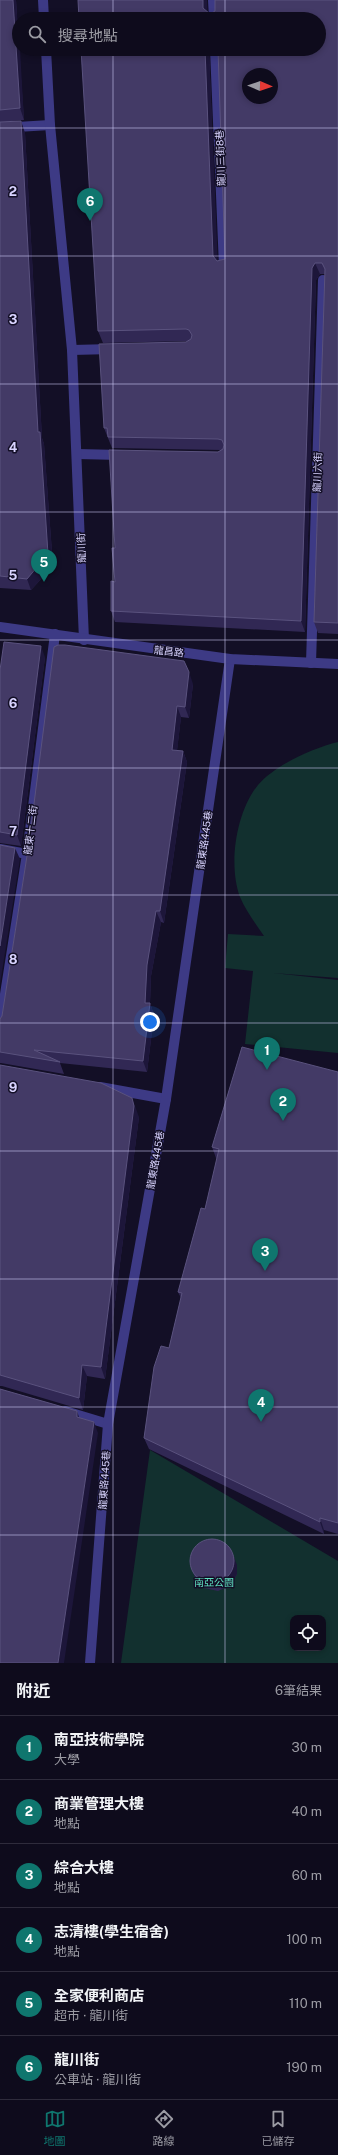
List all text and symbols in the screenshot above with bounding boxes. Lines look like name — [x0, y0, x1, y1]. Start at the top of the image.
search box — [12, 12, 326, 56]
icon: search — [26, 23, 48, 45]
text: 搜尋地點 — [58, 27, 118, 44]
north arrow — [242, 68, 278, 104]
street label: 龍川三街8巷 — [213, 130, 227, 186]
text: 2 — [9, 184, 17, 199]
pin: 6 — [77, 188, 103, 221]
text: 3 — [9, 312, 18, 327]
text: 4 — [9, 440, 18, 455]
street label: 龍川六街 — [310, 452, 324, 492]
street label: 龍川街 — [74, 533, 88, 563]
pin: 5 — [31, 549, 57, 582]
text: 5 — [9, 568, 18, 583]
street label: 龍昌路 — [153, 643, 185, 659]
text: 6 — [9, 696, 18, 711]
street label: 龍東十二街 — [21, 804, 39, 856]
street label: 龍東路445巷 — [194, 810, 214, 870]
text: 7 — [9, 824, 17, 839]
text: 8 — [9, 952, 18, 967]
your location — [140, 1012, 160, 1032]
pin: 1 — [254, 1037, 280, 1070]
text: 9 — [9, 1080, 17, 1095]
pin: 2 — [270, 1088, 296, 1121]
street label: 龍東路445巷 — [144, 1130, 166, 1190]
pin: 3 — [252, 1238, 278, 1271]
pin: 4 — [248, 1389, 274, 1422]
street label: 龍東路445巷 — [96, 1450, 112, 1510]
park label: 南亞公園 — [194, 1576, 234, 1588]
map controls — [290, 1615, 326, 1651]
button: locate — [290, 1615, 326, 1651]
text: 附近 — [16, 1681, 50, 1701]
text: 6筆結果 — [275, 1683, 322, 1698]
text: 南亞技術學院 — [54, 1731, 144, 1748]
text: 1 — [26, 1740, 32, 1755]
text: 30 m — [292, 1740, 322, 1755]
text: 大學 — [54, 1752, 80, 1767]
text: 商業管理大樓 — [54, 1795, 144, 1812]
text: 2 — [25, 1804, 33, 1819]
text: 40 m — [291, 1804, 322, 1819]
text: 地點 — [54, 1816, 80, 1831]
text: 綜合大樓 — [54, 1859, 114, 1876]
text: 3 — [25, 1868, 33, 1883]
text: 60 m — [292, 1868, 322, 1883]
text: 地點 — [54, 1880, 80, 1895]
text: 志清樓(學生宿舍) — [54, 1923, 169, 1940]
text: 4 — [25, 1932, 33, 1947]
text: 100 m — [286, 1932, 322, 1947]
text: 地點 — [54, 1944, 80, 1959]
text: 全家便利商店 — [54, 1987, 144, 2004]
text: 5 — [25, 1996, 33, 2011]
text: 110 m — [289, 1996, 322, 2011]
text: 超市 · 龍川街 — [54, 2008, 128, 2023]
text: 龍川街 — [54, 2051, 99, 2068]
text: 6 — [25, 2060, 33, 2075]
text: 190 m — [286, 2060, 322, 2075]
text: 公車站 · 龍川街 — [54, 2072, 141, 2087]
tab: 地圖 — [44, 2108, 66, 2148]
tab: 路線 — [153, 2108, 175, 2148]
tab: 已儲存 — [262, 2108, 295, 2148]

